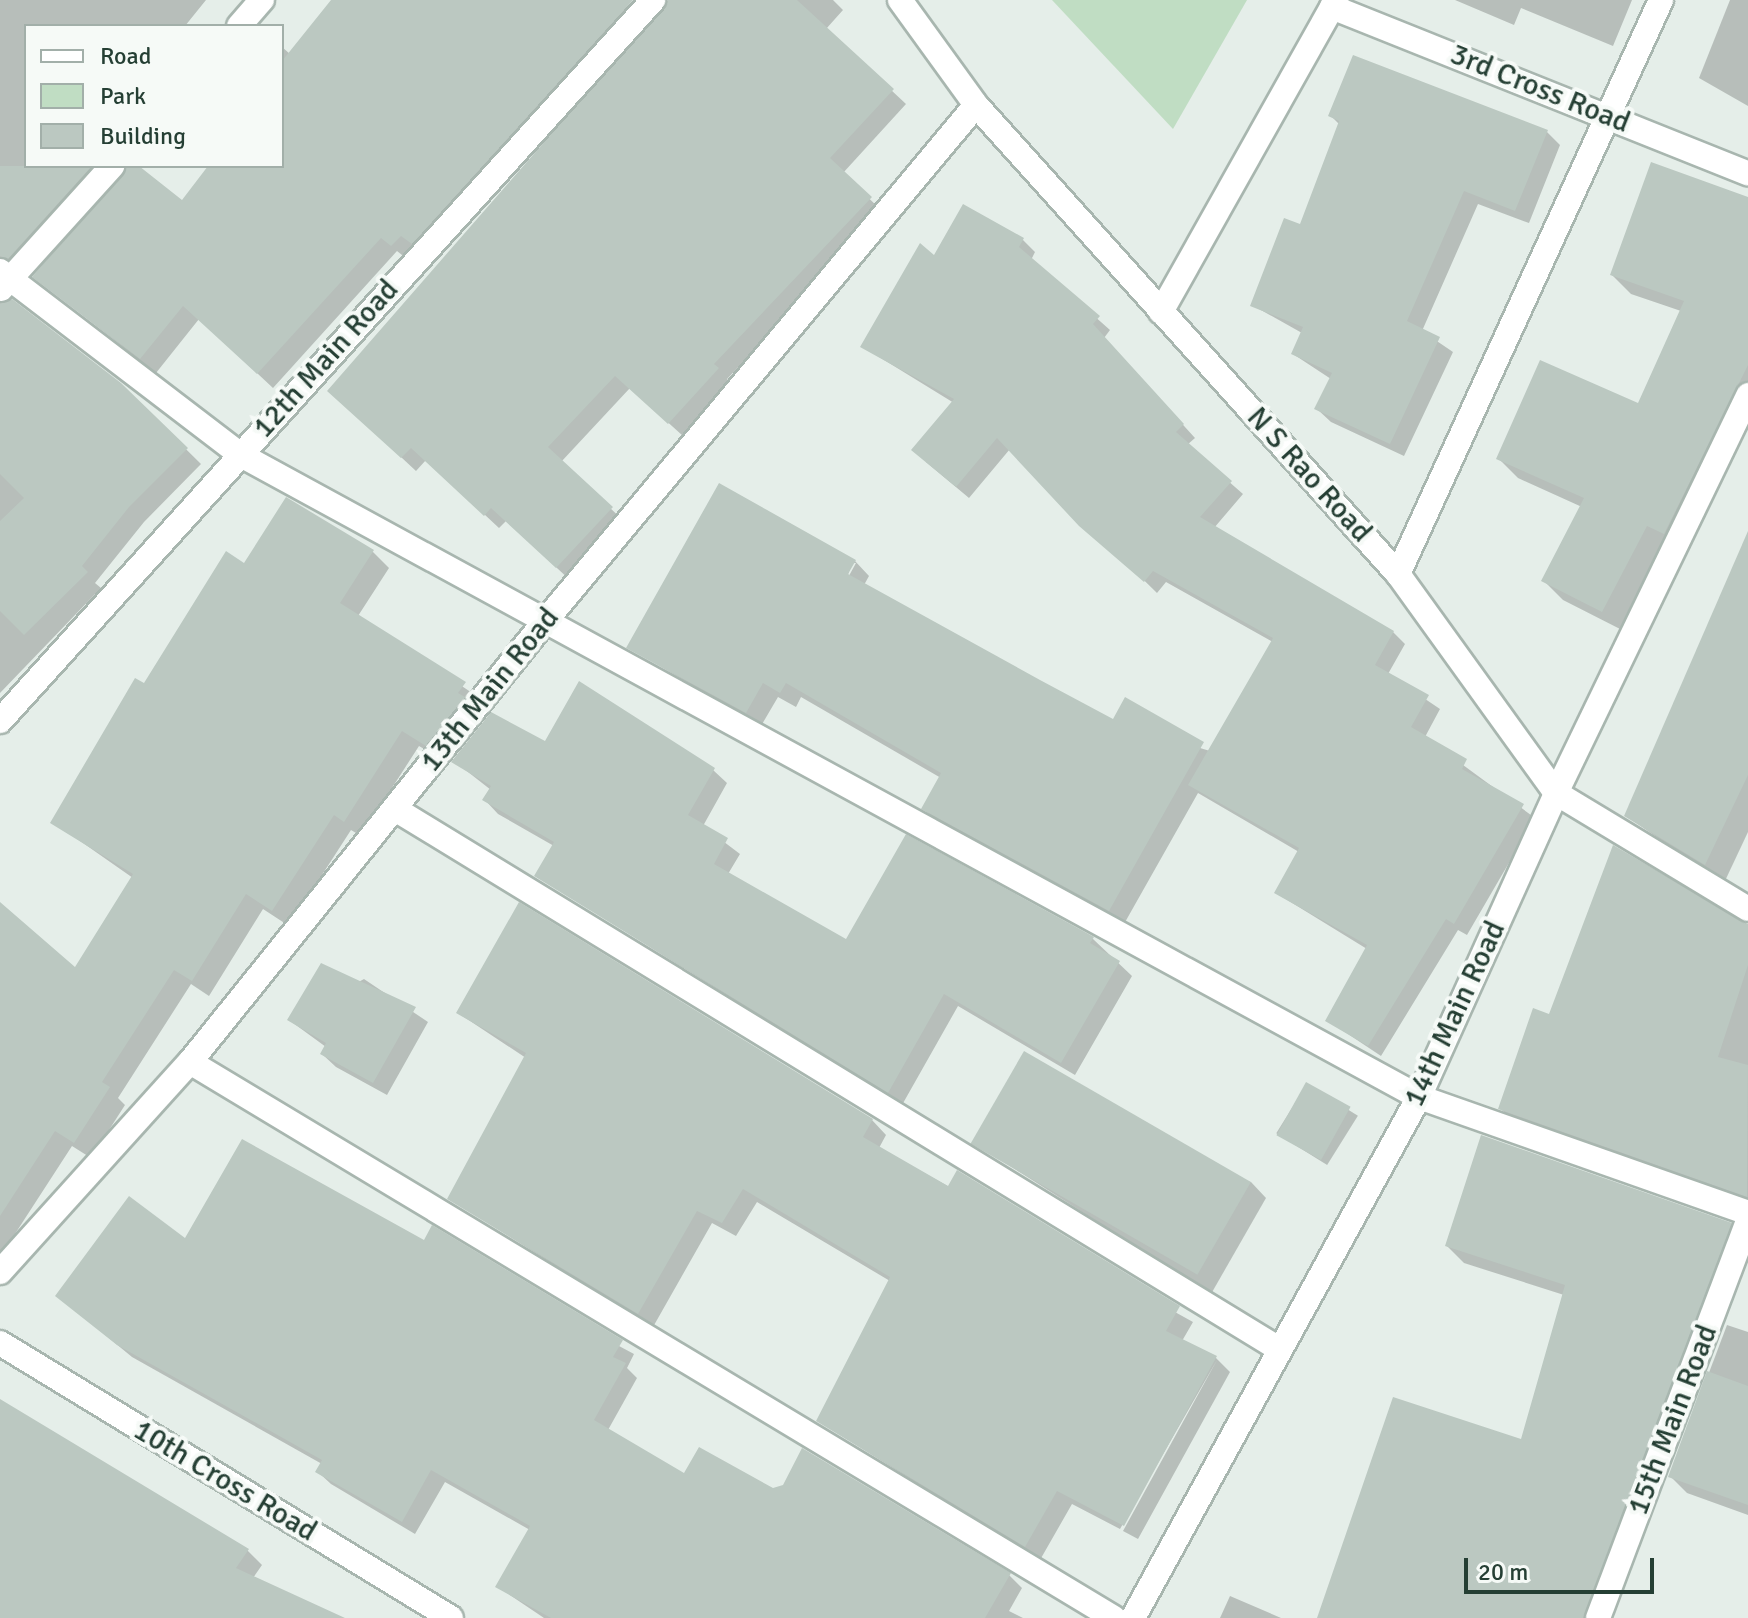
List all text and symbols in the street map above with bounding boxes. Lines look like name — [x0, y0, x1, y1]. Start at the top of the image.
legend — [24, 24, 284, 168]
street label: 3rd Cross Road — [1445, 37, 1635, 141]
text: Road — [100, 41, 151, 71]
text: Park — [100, 81, 146, 111]
text: Building — [100, 121, 186, 151]
street label: 12th Main Road — [245, 272, 407, 446]
street label: N S Rao Road — [1239, 400, 1379, 550]
street label: 13th Main Road — [413, 601, 567, 779]
street label: 14th Main Road — [1396, 915, 1514, 1113]
street label: 15th Main Road — [1620, 1320, 1726, 1520]
street label: 10th Cross Road — [127, 1412, 323, 1550]
scale bar — [1468, 1542, 1658, 1592]
text: 20 m — [1478, 1557, 1528, 1587]

